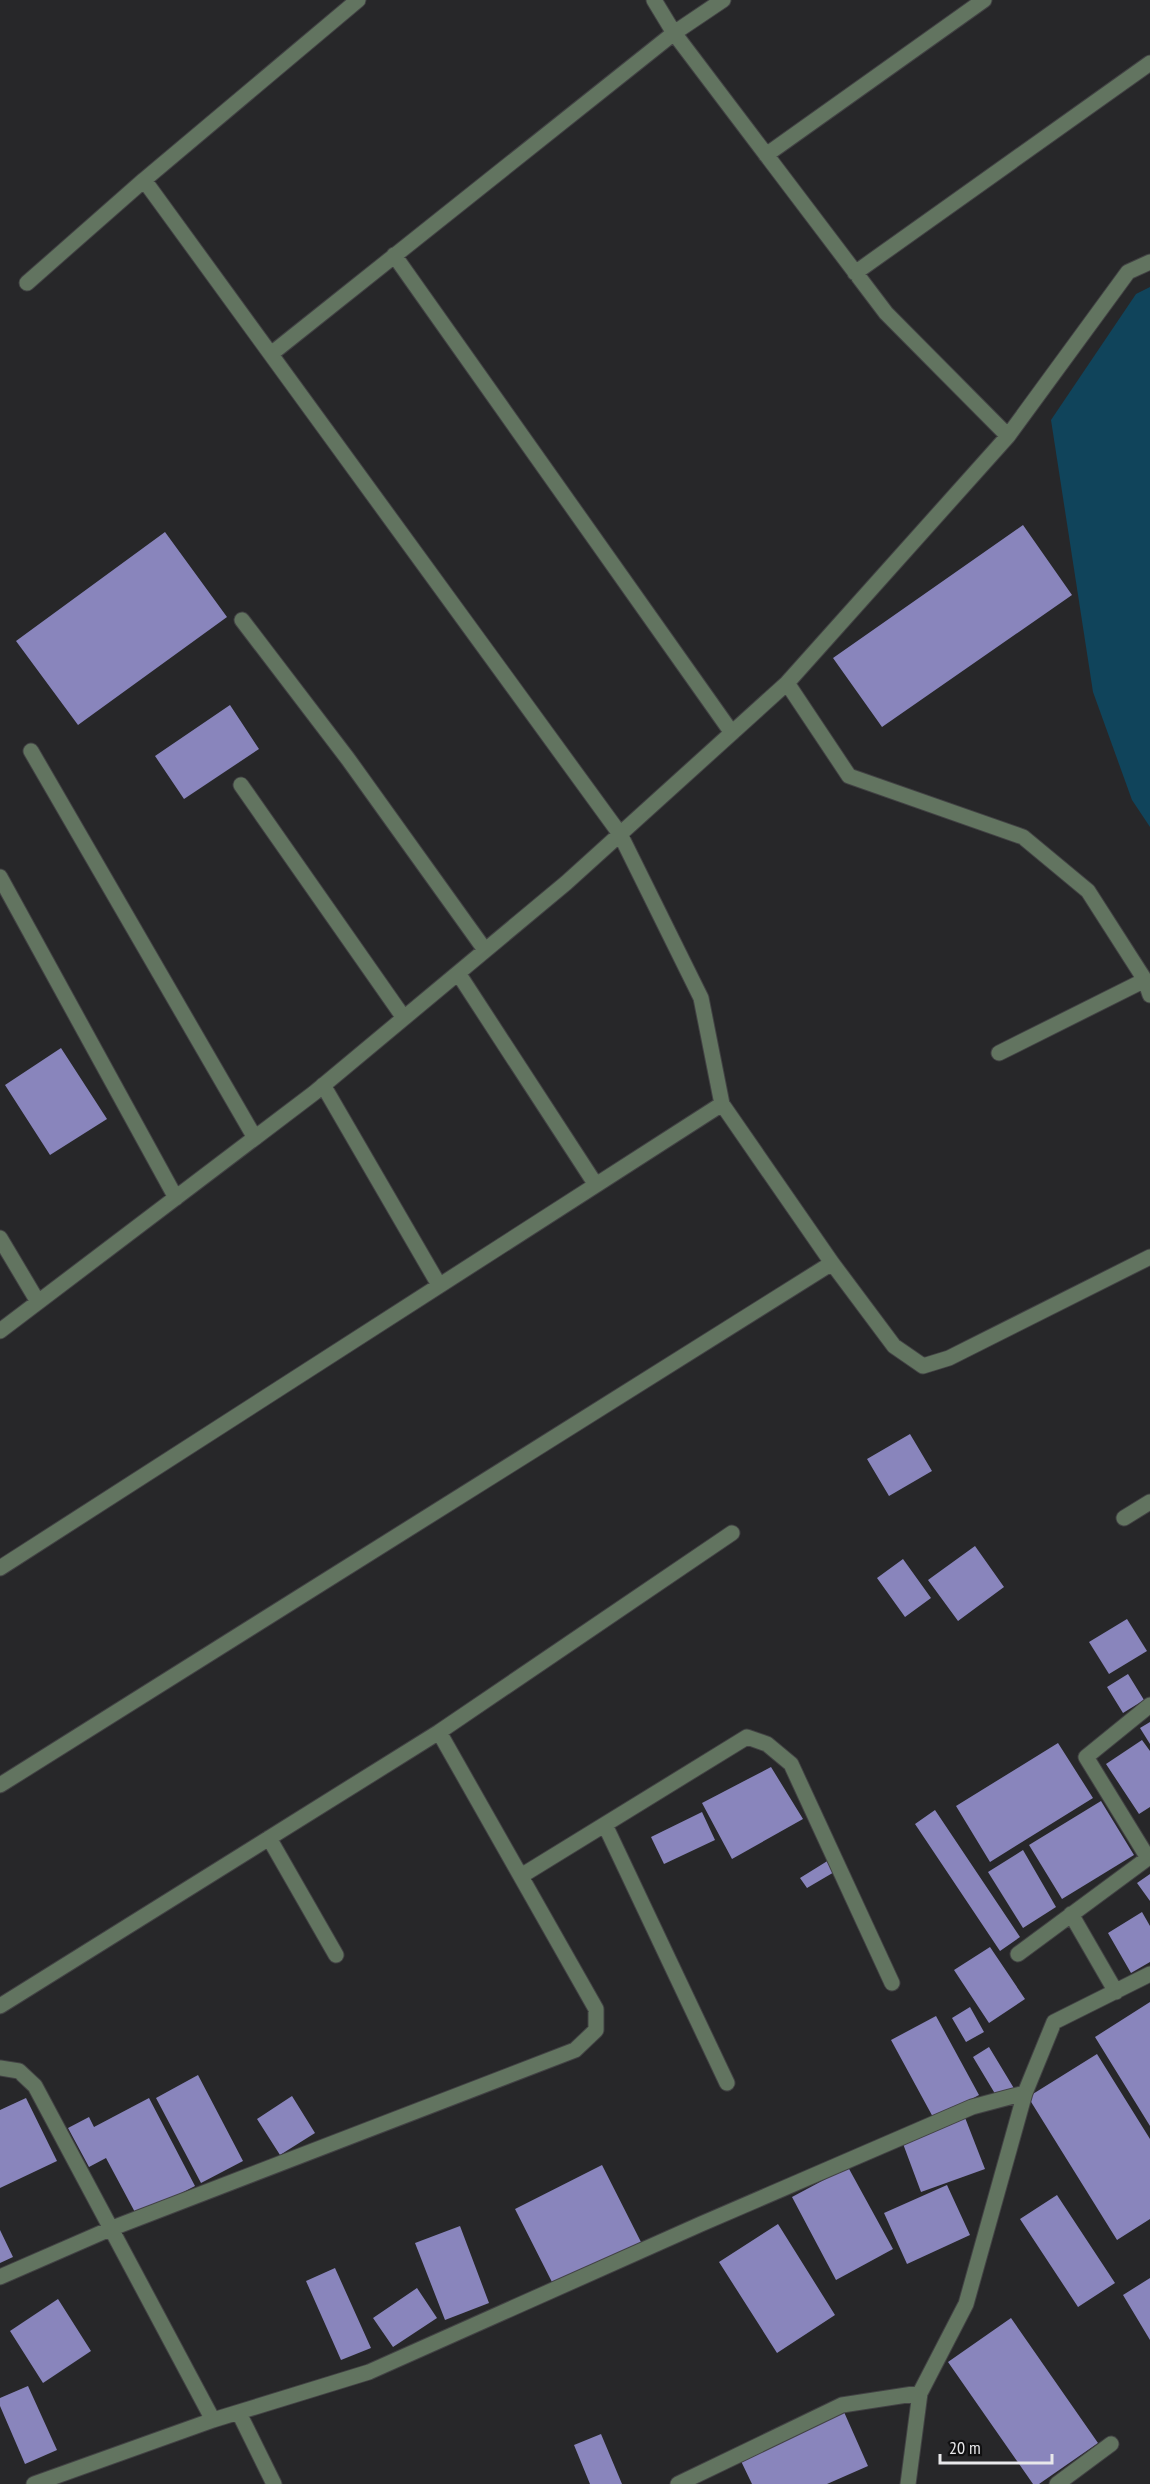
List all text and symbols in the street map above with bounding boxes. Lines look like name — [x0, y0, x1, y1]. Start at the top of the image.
scale bar — [940, 2427, 1052, 2465]
text: 20 m — [949, 2436, 981, 2459]

